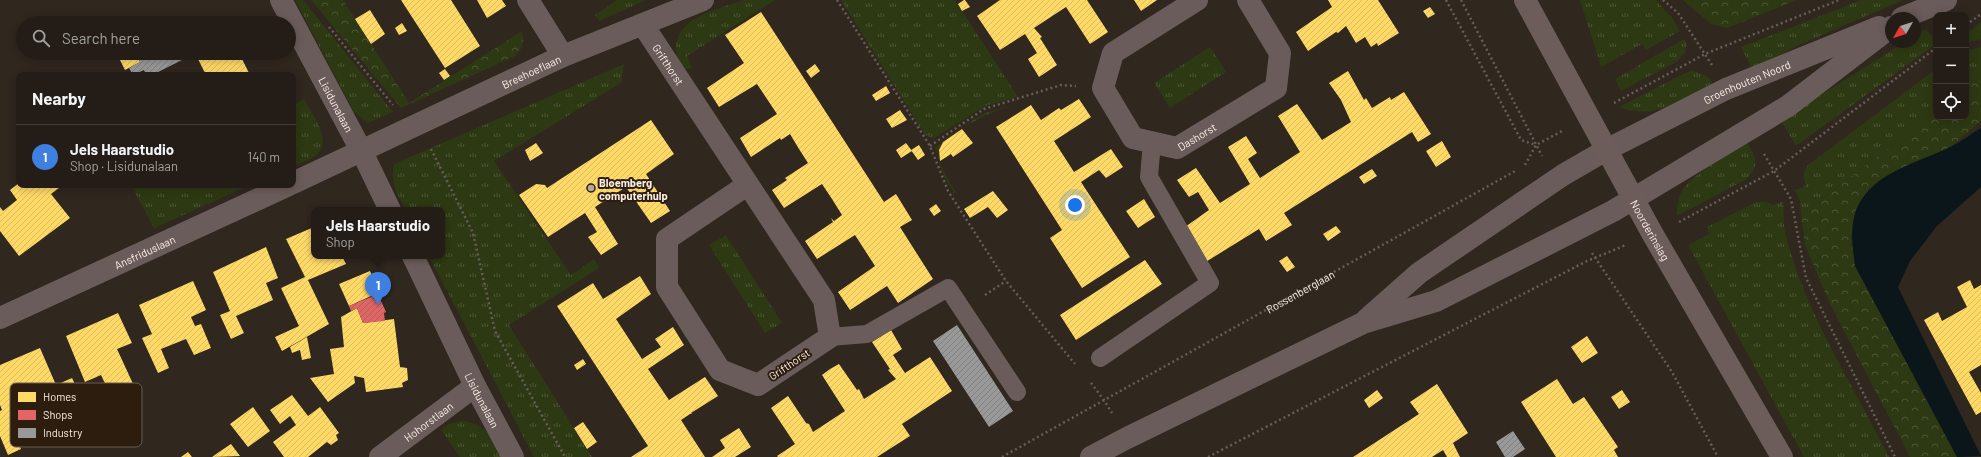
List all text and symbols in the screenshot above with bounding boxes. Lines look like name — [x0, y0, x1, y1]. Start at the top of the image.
north arrow — [1885, 12, 1921, 48]
map controls — [1933, 12, 1969, 120]
button: + — [1933, 12, 1969, 48]
search box — [16, 16, 296, 60]
icon: search — [30, 27, 52, 49]
text: Search here — [62, 29, 140, 47]
street label: Grifthorst — [651, 41, 687, 87]
button: − — [1933, 48, 1969, 84]
street label: Breehoeflaan — [499, 52, 563, 91]
street label: Groenhouten Noord — [1701, 57, 1792, 106]
street label: Lisidunalaan — [317, 74, 356, 134]
button: locate — [1933, 84, 1969, 120]
text: Nearby — [32, 88, 86, 108]
street label: Dashorst — [1175, 120, 1218, 153]
text: Jels Haarstudio — [70, 140, 174, 158]
text: 1 — [43, 149, 47, 165]
text: 140 m — [248, 149, 280, 165]
text: Shop · Lisidunalaan — [70, 158, 178, 174]
place label: Bloemberg computerhulp — [599, 176, 668, 202]
marker: Bloemberg computerhulp — [586, 183, 596, 193]
your location — [1065, 195, 1085, 215]
street label: Noorderinslag — [1629, 197, 1673, 263]
popup — [311, 207, 445, 259]
text: Jels Haarstudio — [326, 216, 430, 234]
street label: Ansfriduslaan — [112, 232, 177, 271]
text: Shop — [326, 234, 355, 250]
street label: Rossenberglaan — [1263, 267, 1336, 315]
pin: 1 — [365, 272, 391, 305]
street label: Grifthorst — [766, 346, 812, 382]
street label: Lisidunalaan — [463, 370, 503, 430]
legend — [10, 383, 142, 447]
text: Homes — [43, 390, 76, 403]
street label: Hohorstlaan — [401, 398, 455, 444]
text: Shops — [43, 408, 73, 421]
text: Industry — [43, 426, 82, 439]

